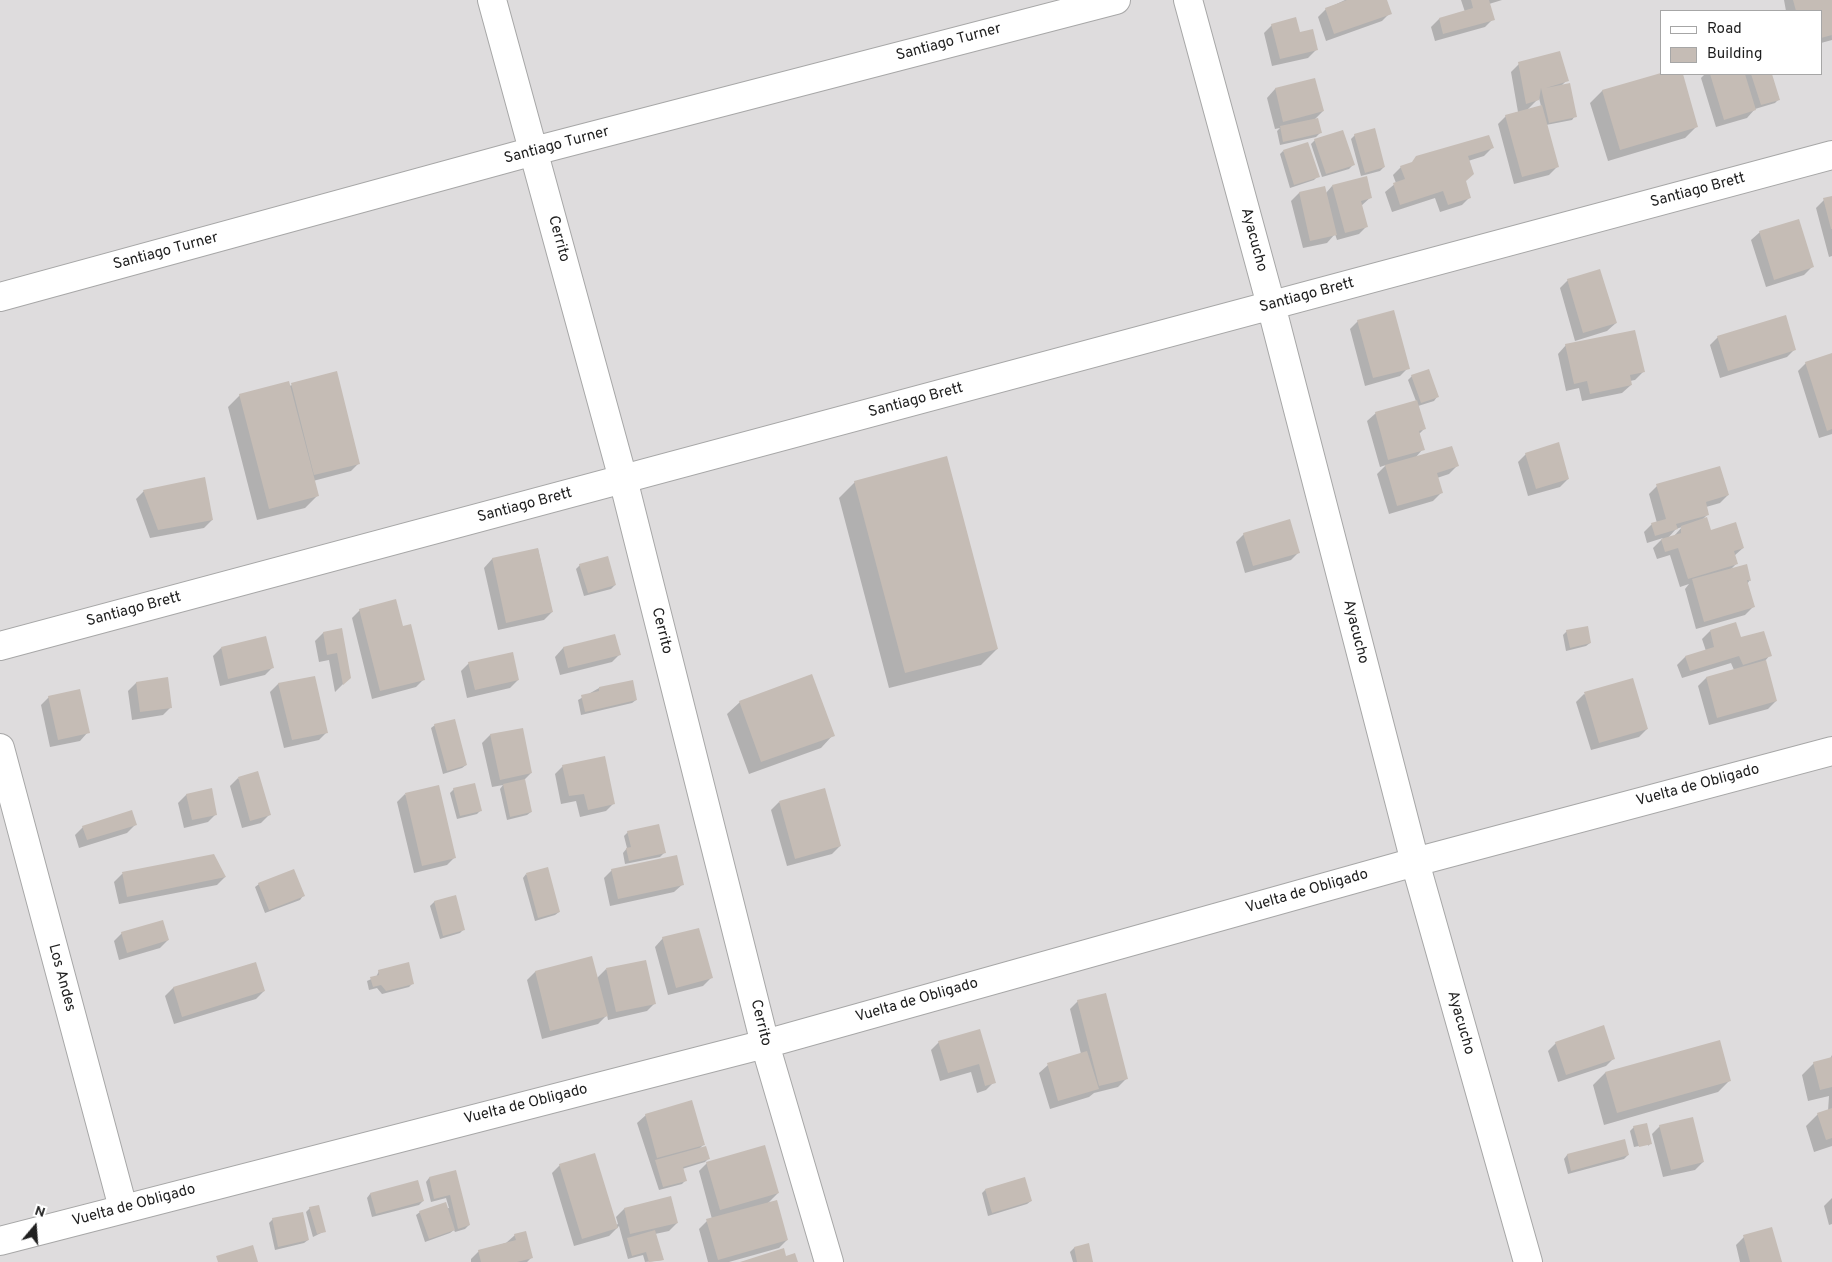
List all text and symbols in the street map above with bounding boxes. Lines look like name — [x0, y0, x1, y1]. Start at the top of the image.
legend — [1660, 10, 1822, 75]
street label: Santiago Turner — [894, 20, 1004, 66]
text: Road — [1707, 20, 1742, 39]
text: Building — [1707, 45, 1762, 64]
street label: Santiago Turner — [502, 123, 612, 169]
street label: Santiago Brett — [1649, 170, 1747, 212]
street label: Ayacucho — [1236, 206, 1270, 274]
street label: Cerrito — [543, 214, 573, 264]
street label: Santiago Turner — [111, 229, 221, 275]
street label: Santiago Brett — [1258, 275, 1356, 317]
street label: Santiago Brett — [867, 380, 965, 422]
street label: Santiago Brett — [476, 485, 574, 527]
street label: Santiago Brett — [85, 589, 183, 631]
street label: Ayacucho — [1338, 598, 1372, 666]
street label: Cerrito — [647, 606, 675, 656]
street label: Vuelta de Obligado — [1634, 761, 1762, 811]
street label: Vuelta de Obligado — [1244, 866, 1370, 918]
street label: Los Andes — [43, 942, 79, 1014]
street label: Vuelta de Obligado — [854, 975, 980, 1027]
street label: Ayacucho — [1442, 989, 1478, 1057]
street label: Cerrito — [746, 998, 774, 1048]
street label: Vuelta de Obligado — [462, 1081, 590, 1129]
street label: Vuelta de Obligado — [70, 1181, 198, 1231]
north arrow — [10, 1202, 60, 1252]
text: N — [32, 1203, 47, 1222]

